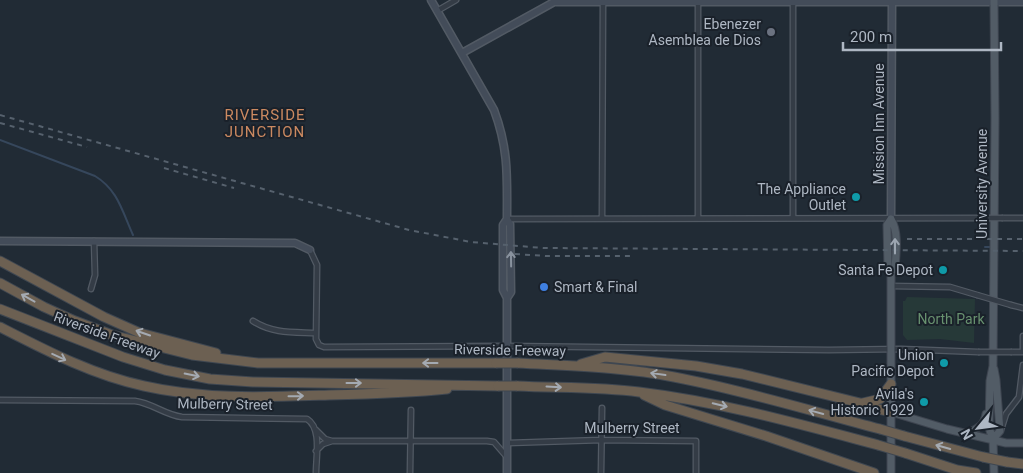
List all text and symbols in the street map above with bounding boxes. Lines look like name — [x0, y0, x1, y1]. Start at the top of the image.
place label: Ebenezer Asemblea de Dios — [649, 16, 761, 48]
scale bar — [843, 20, 1000, 52]
marker: Ebenezer Asemblea de Dios — [765, 26, 777, 38]
text: 200 m — [850, 28, 892, 46]
street label: Mission Inn Avenue — [871, 63, 887, 185]
district label: RIVERSIDE JUNCTION — [225, 106, 306, 141]
street label: University Avenue — [974, 129, 990, 239]
place label: The Appliance Outlet — [757, 181, 846, 213]
marker: The Appliance Outlet — [850, 191, 862, 203]
one-way arrow — [890, 238, 900, 254]
one-way arrow — [506, 251, 515, 267]
place label: Santa Fe Depot — [838, 262, 933, 278]
marker: Santa Fe Depot — [937, 264, 949, 276]
place label: Smart & Final — [554, 279, 637, 295]
marker: Smart & Final — [538, 281, 550, 293]
one-way arrow — [20, 293, 35, 303]
street label: Riverside Freeway — [52, 308, 163, 362]
park label: North Park — [917, 311, 985, 327]
one-way arrow — [136, 328, 151, 337]
street label: Riverside Freeway — [454, 341, 567, 359]
place label: Union Pacific Depot — [851, 347, 934, 379]
one-way arrow — [51, 352, 66, 362]
marker: Union Pacific Depot — [938, 357, 950, 369]
one-way arrow — [422, 358, 438, 368]
one-way arrow — [650, 369, 666, 379]
one-way arrow — [183, 371, 199, 381]
one-way arrow — [345, 378, 361, 388]
one-way arrow — [546, 383, 562, 392]
place label: Avila's Historic 1929 — [831, 386, 914, 418]
one-way arrow — [287, 391, 303, 401]
street label: Mulberry Street — [177, 395, 273, 413]
marker: Avila's Historic 1929 — [918, 396, 930, 408]
one-way arrow — [711, 401, 727, 410]
north arrow — [953, 403, 1003, 453]
one-way arrow — [808, 407, 824, 416]
street label: Mulberry Street — [584, 420, 680, 436]
text: N — [957, 426, 976, 443]
one-way arrow — [935, 442, 951, 452]

